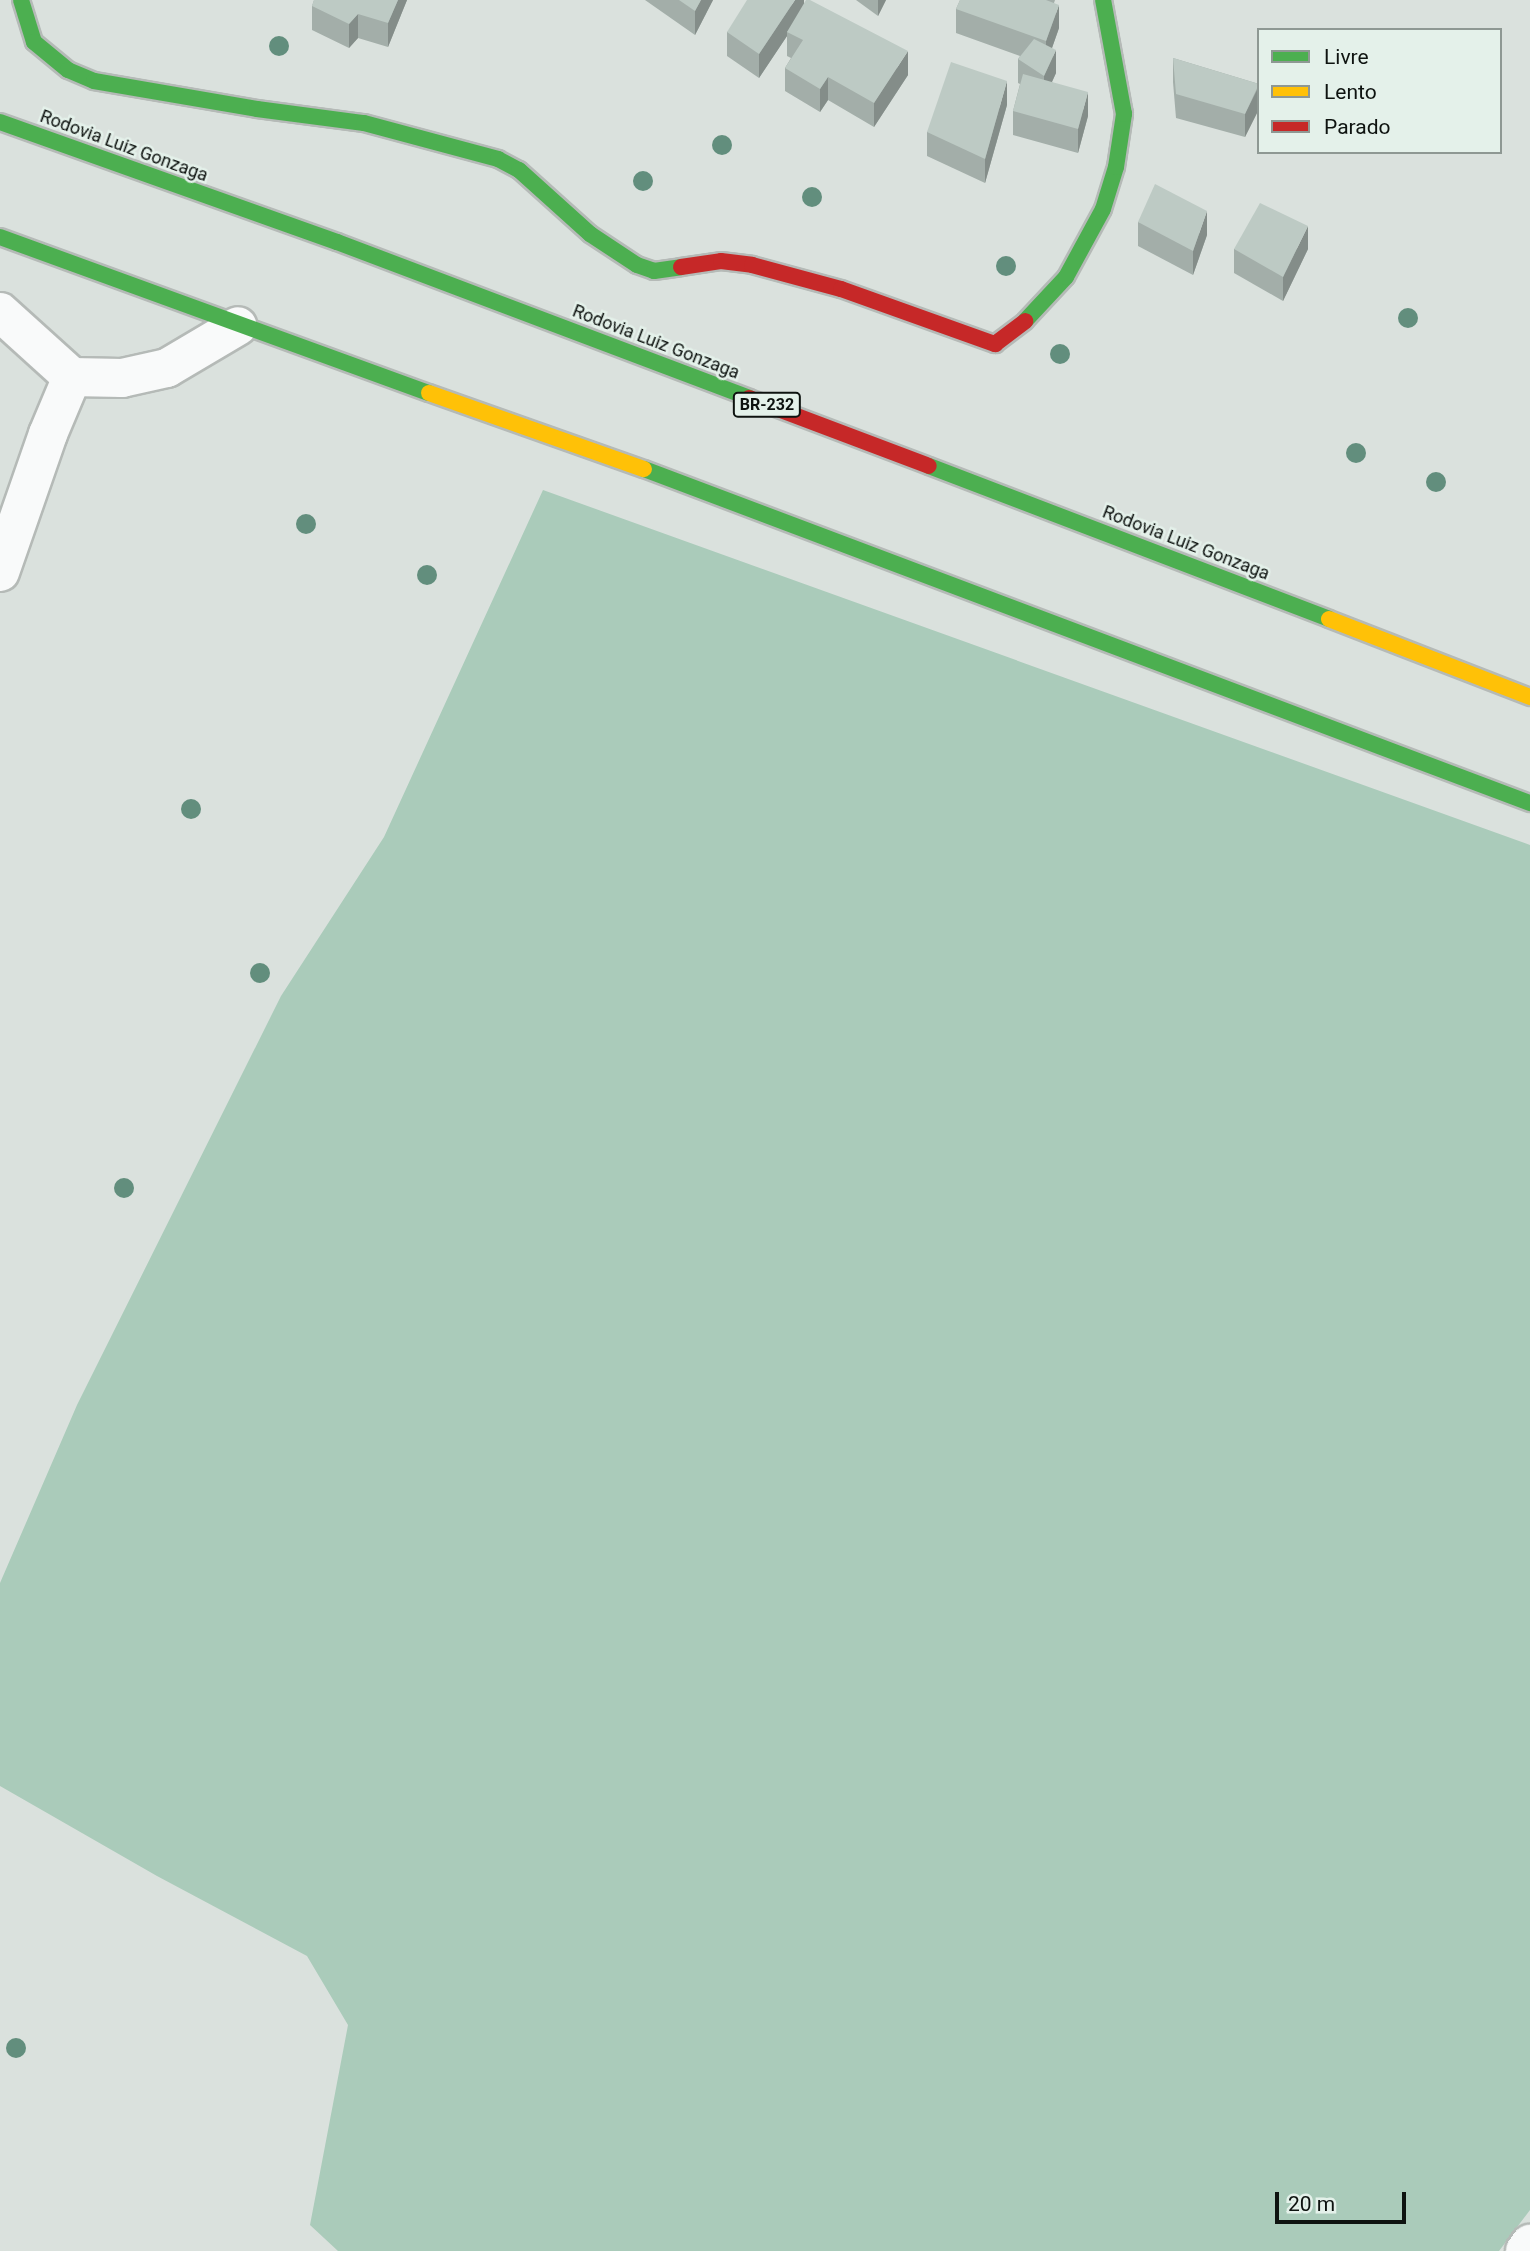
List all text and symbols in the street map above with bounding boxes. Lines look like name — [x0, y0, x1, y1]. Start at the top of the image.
legend — [1257, 28, 1502, 154]
text: Livre — [1324, 45, 1369, 69]
text: Lento — [1324, 80, 1377, 104]
street label: Rodovia Luiz Gonzaga — [37, 106, 211, 186]
text: Parado — [1324, 115, 1391, 139]
street label: Rodovia Luiz Gonzaga — [569, 300, 743, 384]
road number: BR-232 — [732, 392, 802, 418]
street label: Rodovia Luiz Gonzaga — [1099, 501, 1273, 585]
scale bar — [1278, 2178, 1409, 2222]
text: 20 m — [1288, 2192, 1335, 2216]

